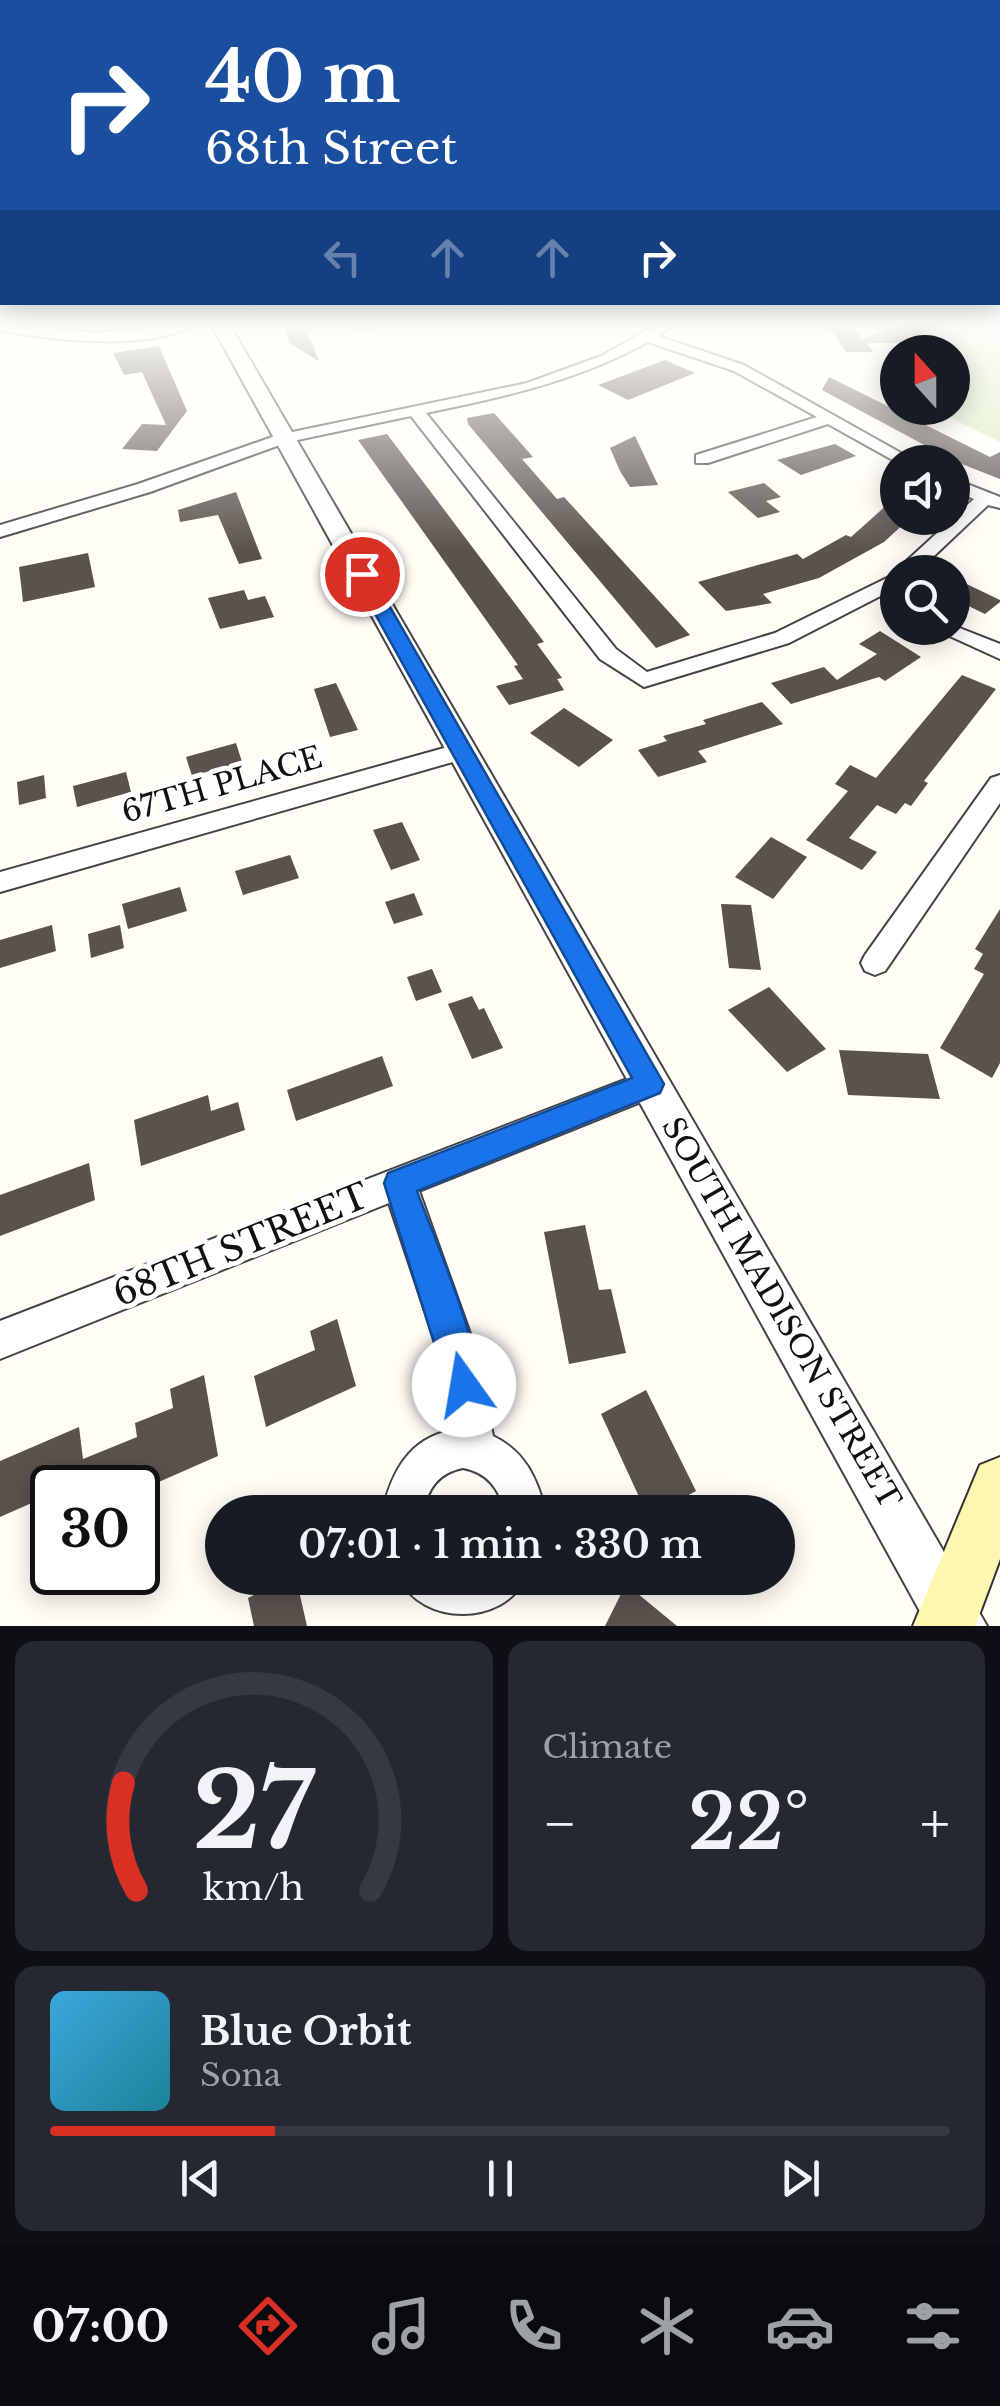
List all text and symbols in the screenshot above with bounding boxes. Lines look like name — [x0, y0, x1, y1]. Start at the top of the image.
text: 40 m — [205, 34, 400, 121]
icon: right — [40, 40, 170, 170]
text: 68th Street — [205, 120, 457, 176]
icon: left — [315, 230, 370, 285]
icon: ahead — [420, 230, 475, 285]
icon: ahead — [525, 230, 580, 285]
icon: right — [630, 230, 685, 285]
north arrow — [880, 335, 970, 425]
map controls — [880, 335, 970, 645]
button: sound — [880, 445, 970, 535]
pin — [320, 532, 405, 617]
icon: arrive — [335, 547, 390, 602]
button: search — [880, 555, 970, 645]
street label: 67TH PLACE — [118, 738, 326, 831]
street label: SOUTH MADISON STREET — [654, 1111, 909, 1515]
street label: 68TH STREET — [107, 1174, 375, 1315]
position arrow — [412, 1333, 516, 1437]
speed limit sign: 30 — [30, 1465, 160, 1595]
text: 07:01 · 1 min · 330 m — [298, 1521, 702, 1568]
text: Climate — [543, 1727, 672, 1767]
text: 27 — [193, 1747, 316, 1876]
text: 22° — [688, 1776, 809, 1869]
text: − — [543, 1790, 577, 1858]
text: + — [920, 1790, 950, 1858]
text: km/h — [203, 1865, 304, 1910]
text: Blue Orbit — [200, 2008, 411, 2055]
text: Sona — [200, 2055, 281, 2095]
icon: previous — [173, 2151, 228, 2206]
icon: pause — [473, 2151, 528, 2206]
icon: next — [773, 2151, 828, 2206]
icon: directions — [233, 2291, 303, 2361]
icon: music — [366, 2291, 436, 2361]
icon: phone — [499, 2291, 569, 2361]
icon: climate — [632, 2291, 702, 2361]
icon: car — [765, 2291, 835, 2361]
icon: filters — [898, 2291, 968, 2361]
text: 07:00 — [32, 2298, 170, 2354]

